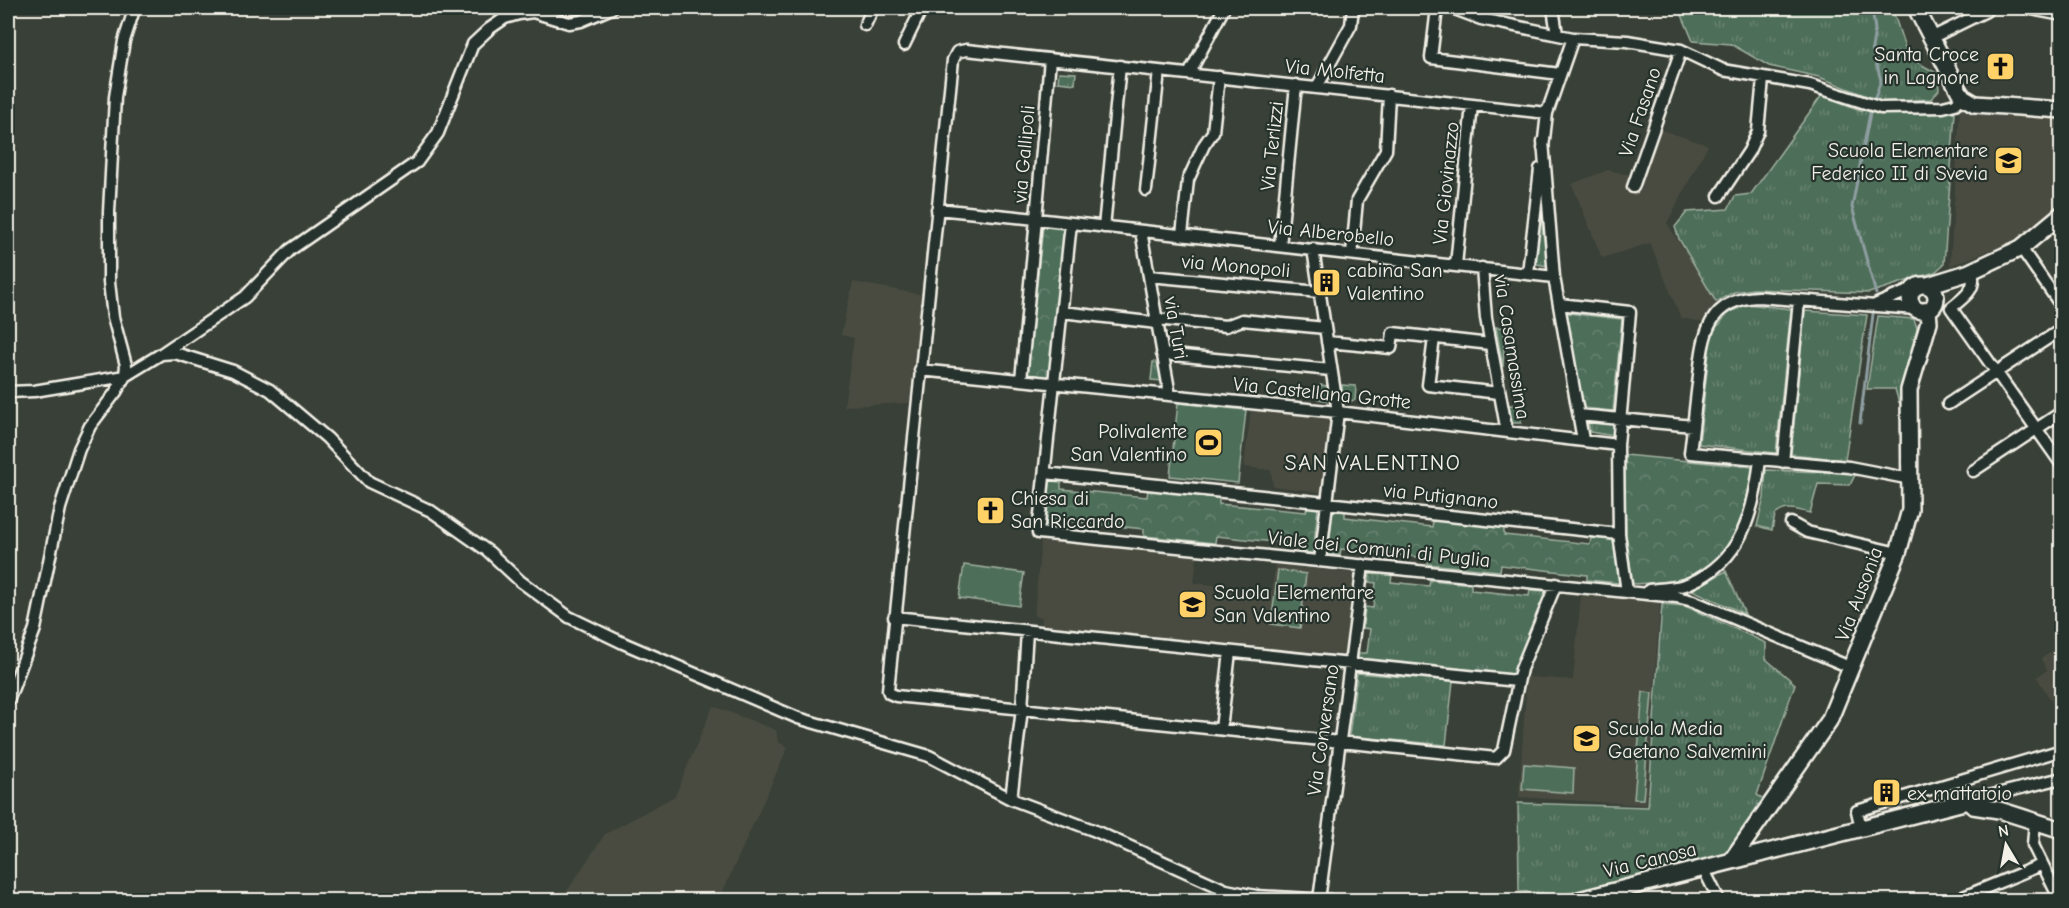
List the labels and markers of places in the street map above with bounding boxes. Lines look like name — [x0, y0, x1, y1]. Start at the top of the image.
place label: Santa Croce in Lagnone — [1874, 43, 1979, 89]
church icon: Santa Croce in Lagnone — [1984, 50, 2016, 82]
place label: Scuola Elementare Federico II di Svevia — [1811, 139, 1988, 185]
school or university icon: Scuola Elementare Federico II di Svevia — [1993, 145, 2025, 177]
place label: cabina San Valentino — [1347, 259, 1443, 305]
building icon: cabina San Valentino — [1310, 266, 1342, 298]
place label: Polivalente San Valentino — [1071, 420, 1187, 466]
sports icon: Polivalente San Valentino — [1192, 427, 1224, 459]
place label: Chiesa di San Riccardo — [1011, 487, 1125, 533]
church icon: Chiesa di San Riccardo — [974, 494, 1006, 526]
place label: Scuola Elementare San Valentino — [1214, 581, 1374, 627]
school or university icon: Scuola Elementare San Valentino — [1177, 588, 1209, 620]
place label: Scuola Media Gaetano Salvemini — [1608, 717, 1767, 763]
school or university icon: Scuola Media Gaetano Salvemini — [1571, 723, 1603, 755]
building icon: ex mattatoio — [1870, 777, 1902, 809]
place label: ex mattatoio — [1907, 782, 2012, 805]

